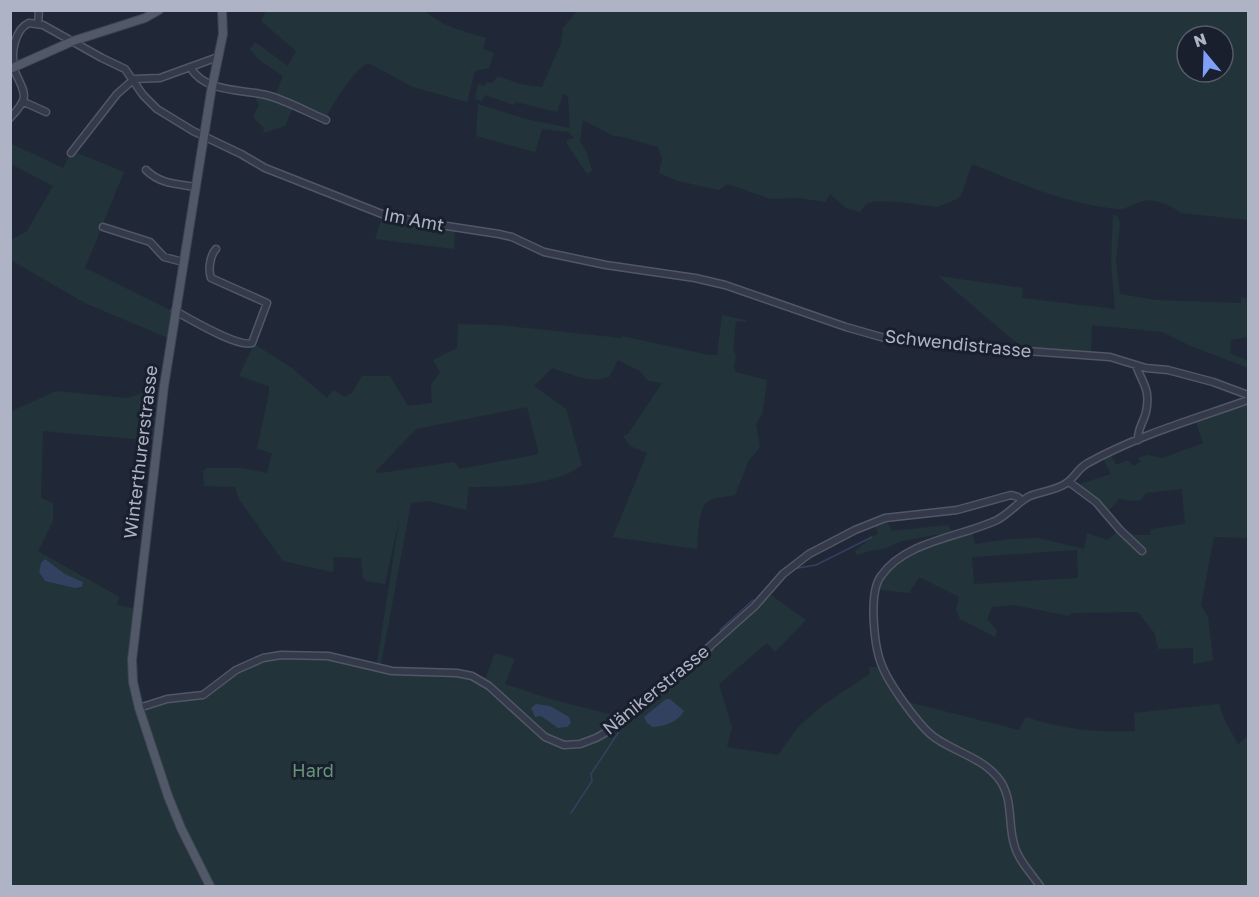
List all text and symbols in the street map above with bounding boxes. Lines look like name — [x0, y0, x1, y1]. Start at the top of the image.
north arrow — [1175, 24, 1235, 84]
text: N — [1191, 28, 1209, 51]
street label: Im Amt — [382, 202, 446, 236]
street label: Schwendistrasse — [884, 324, 1032, 362]
street label: Winterthurerstrasse — [118, 364, 162, 540]
street label: Nänikerstrasse — [598, 640, 713, 739]
park label: Hard — [292, 759, 334, 781]

